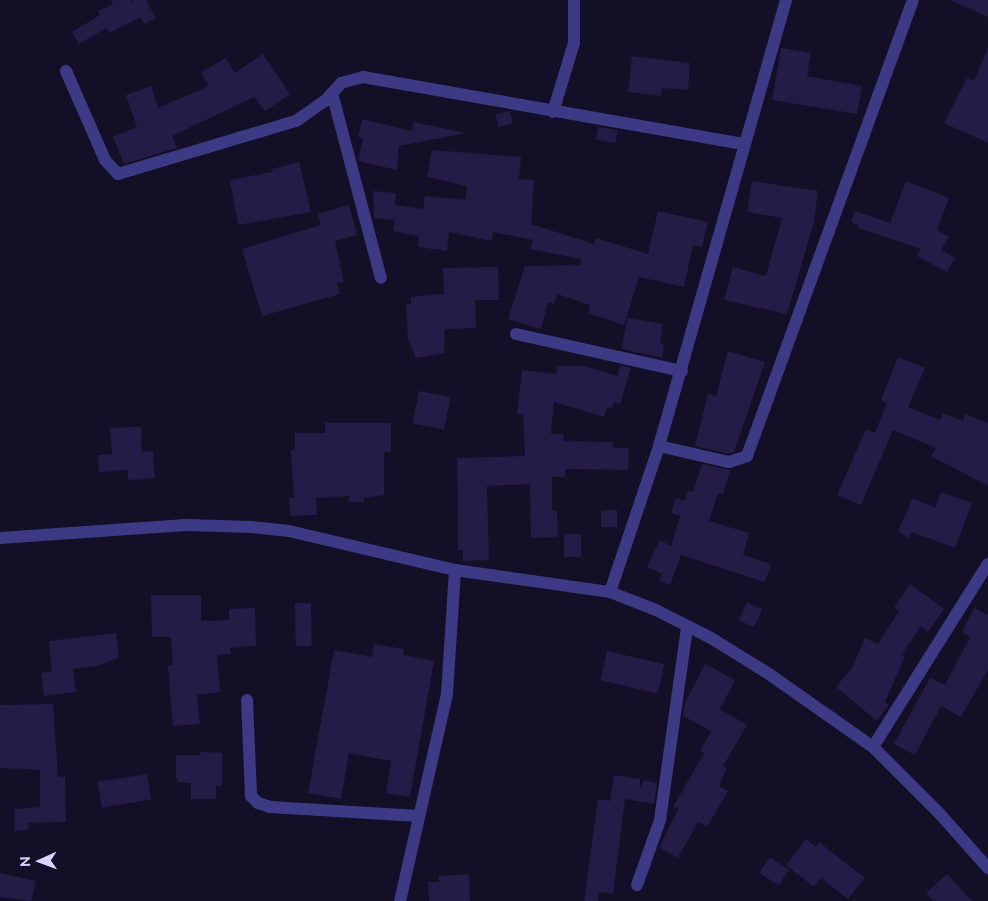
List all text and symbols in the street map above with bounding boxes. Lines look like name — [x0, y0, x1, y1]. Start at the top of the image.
north arrow — [15, 836, 65, 886]
text: N — [17, 856, 33, 867]

